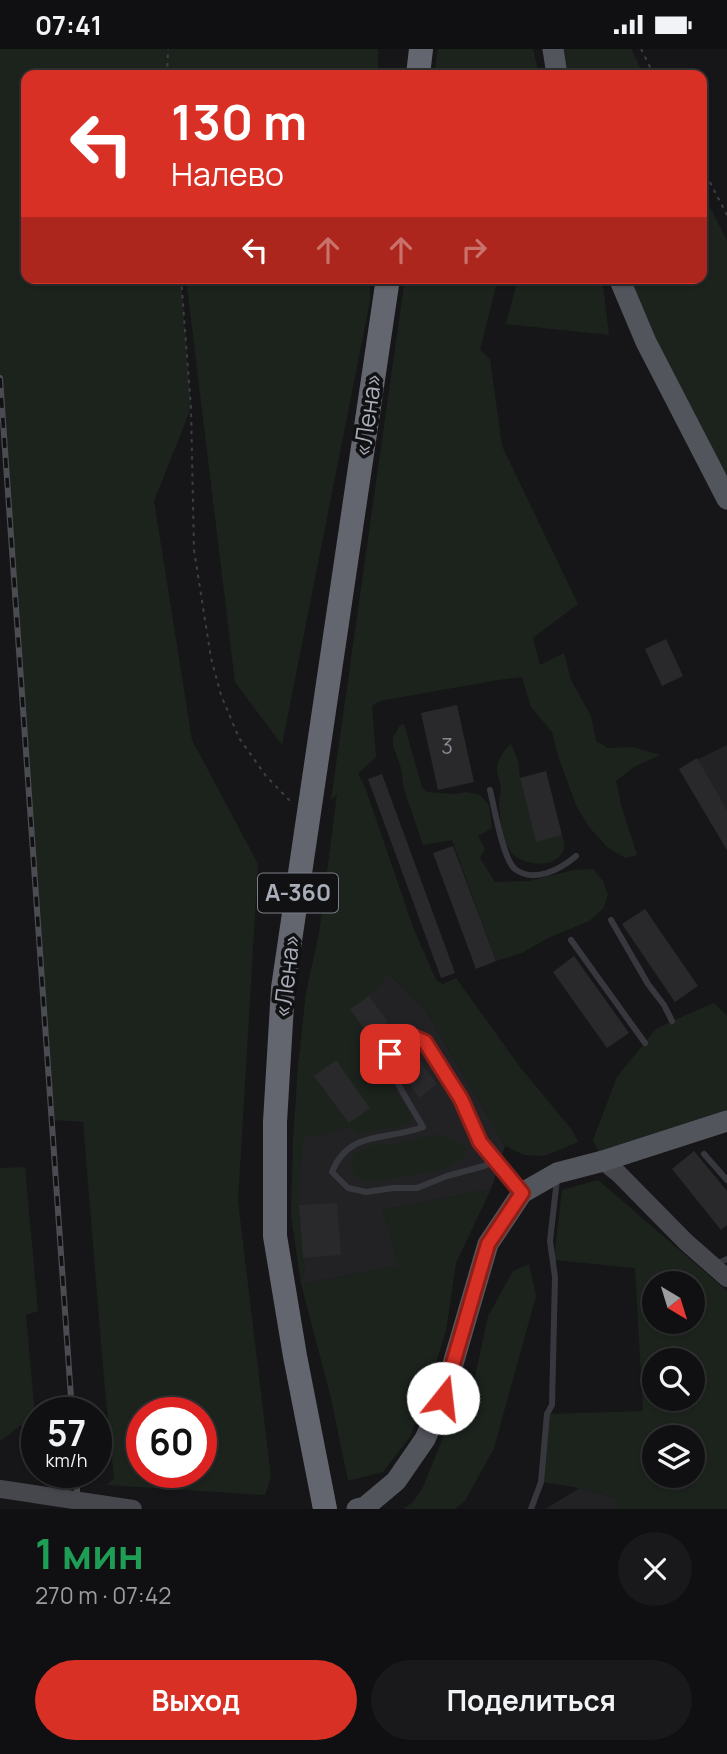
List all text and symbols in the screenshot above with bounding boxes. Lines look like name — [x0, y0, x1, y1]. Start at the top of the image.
text: 07:41 — [35, 7, 102, 43]
text: 130 m — [171, 88, 307, 155]
icon: left — [56, 98, 147, 189]
text: Налево — [171, 152, 284, 196]
icon: left — [236, 231, 274, 269]
icon: ahead — [309, 231, 347, 269]
icon: ahead — [382, 231, 420, 269]
icon: right — [455, 231, 493, 269]
street label: «Лена» — [344, 371, 389, 459]
house number: 3 — [441, 732, 453, 760]
road number: А-360 — [258, 873, 338, 913]
street label: «Лена» — [264, 932, 307, 1020]
pin — [360, 1024, 420, 1084]
icon: arrive — [371, 1035, 409, 1073]
north arrow — [642, 1271, 705, 1333]
map controls — [642, 1271, 705, 1488]
button: search — [642, 1348, 705, 1411]
position arrow — [406, 1361, 480, 1435]
speed limit sign: 60 — [126, 1397, 217, 1488]
text: 57 — [47, 1409, 86, 1457]
button: layers — [642, 1425, 705, 1488]
text: km/h — [46, 1448, 87, 1472]
text: 1 мин — [35, 1524, 144, 1582]
button: close — [618, 1532, 692, 1606]
text: 270 m · 07:42 — [35, 1579, 171, 1611]
button: Выход — [35, 1660, 357, 1740]
button: Поделиться — [371, 1660, 692, 1740]

